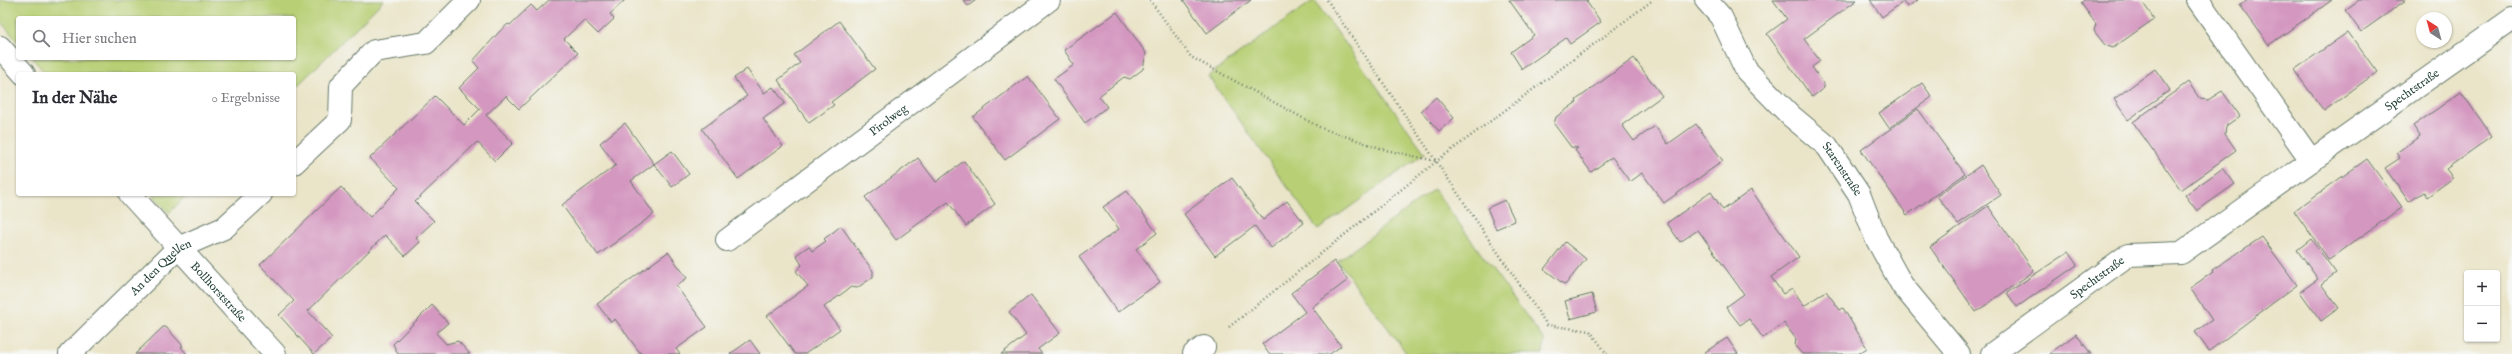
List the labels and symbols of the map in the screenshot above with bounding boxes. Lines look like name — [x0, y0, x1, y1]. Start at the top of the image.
north arrow — [2416, 12, 2452, 48]
street label: Spechtstraße — [2382, 65, 2443, 115]
street label: Pirolweg — [866, 101, 911, 139]
street label: Starenstraße — [1819, 139, 1865, 199]
street label: An den Quellen — [126, 236, 194, 300]
street label: Spechtstraße — [2067, 253, 2128, 303]
street label: Bollhorststraße — [187, 259, 250, 326]

